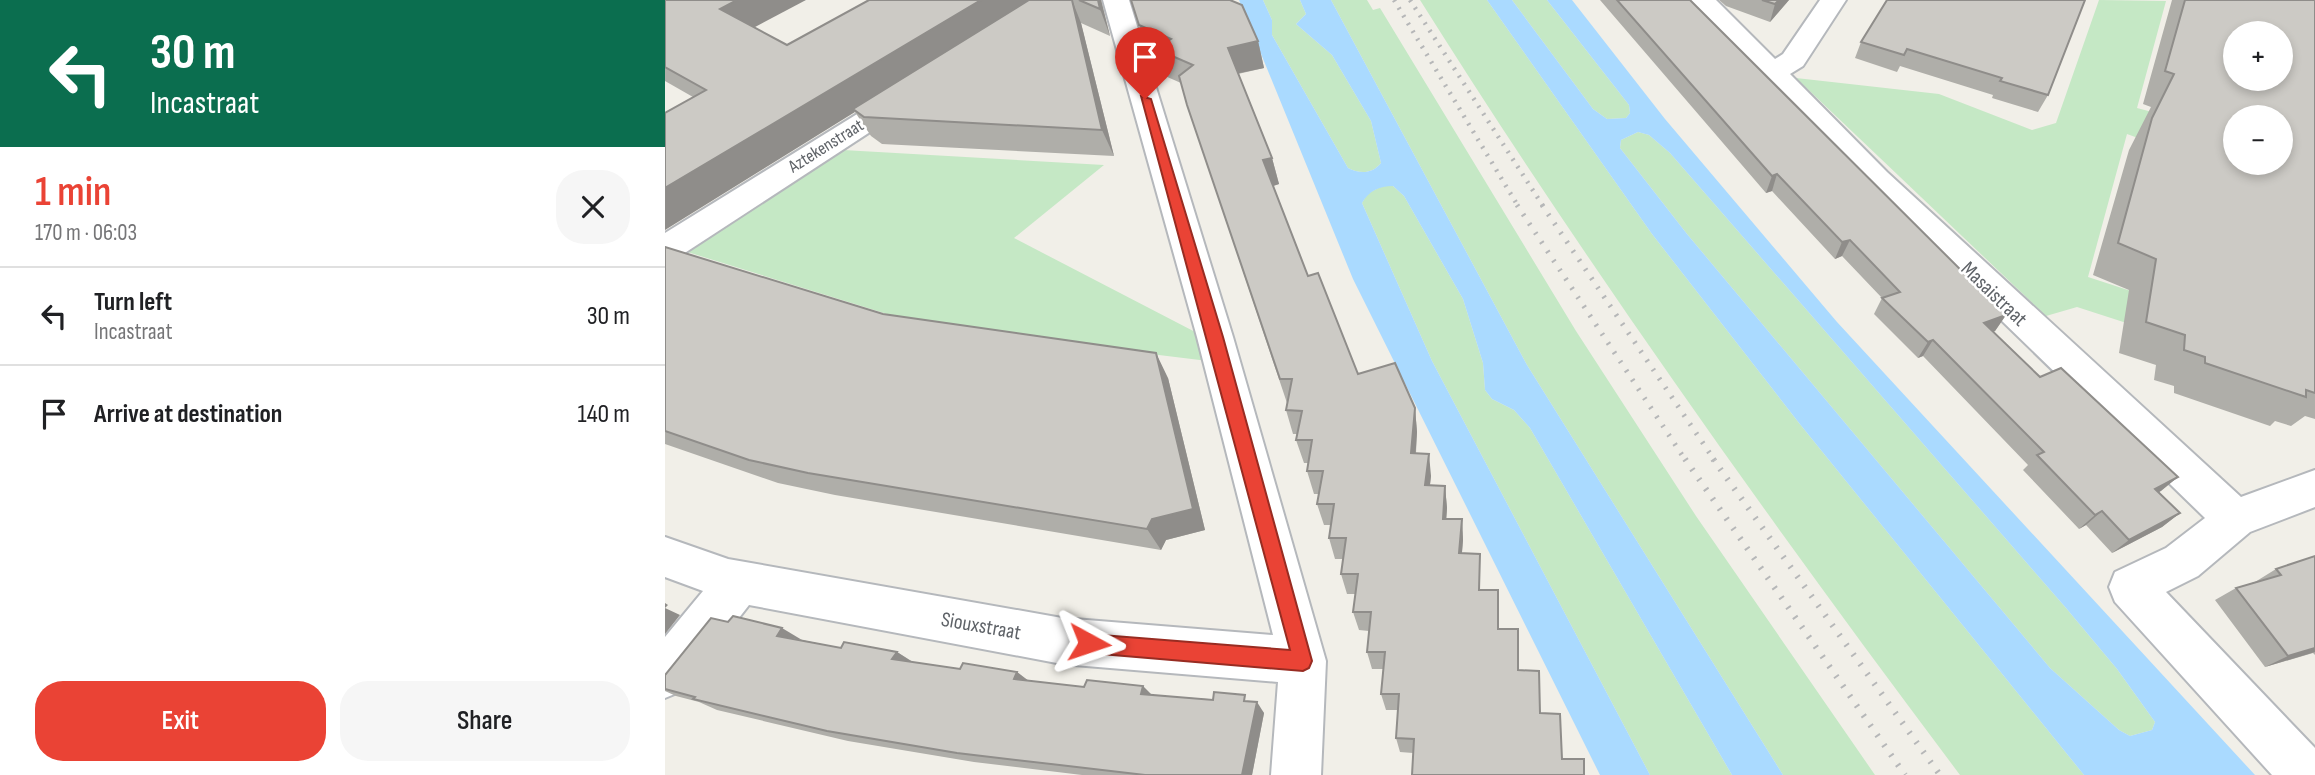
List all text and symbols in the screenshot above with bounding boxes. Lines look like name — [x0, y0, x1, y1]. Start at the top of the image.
map controls — [2223, 21, 2293, 175]
button: + — [2223, 21, 2293, 91]
text: 30 m — [150, 24, 235, 83]
pin — [1115, 27, 1175, 99]
icon: left — [35, 28, 126, 119]
icon: arrive — [1126, 38, 1164, 76]
text: Incastraat — [150, 84, 259, 123]
button: − — [2223, 105, 2293, 175]
street label: Aztekenstraat — [784, 114, 868, 178]
text: 1 min — [35, 167, 111, 218]
button: close — [556, 170, 630, 244]
text: 170 m · 06:03 — [35, 219, 137, 247]
street label: Masaistraat — [1956, 256, 2032, 332]
text: Turn left — [94, 287, 172, 318]
icon: left — [35, 297, 73, 335]
text: 30 m — [587, 301, 630, 332]
text: Incastraat — [94, 318, 172, 346]
icon: arrive — [35, 395, 73, 433]
text: Arrive at destination — [94, 399, 282, 430]
text: 140 m — [578, 399, 630, 430]
position arrow — [1052, 606, 1126, 680]
street label: Siouxstraat — [939, 607, 1023, 645]
button: Exit — [35, 681, 326, 761]
button: Share — [340, 681, 630, 761]

